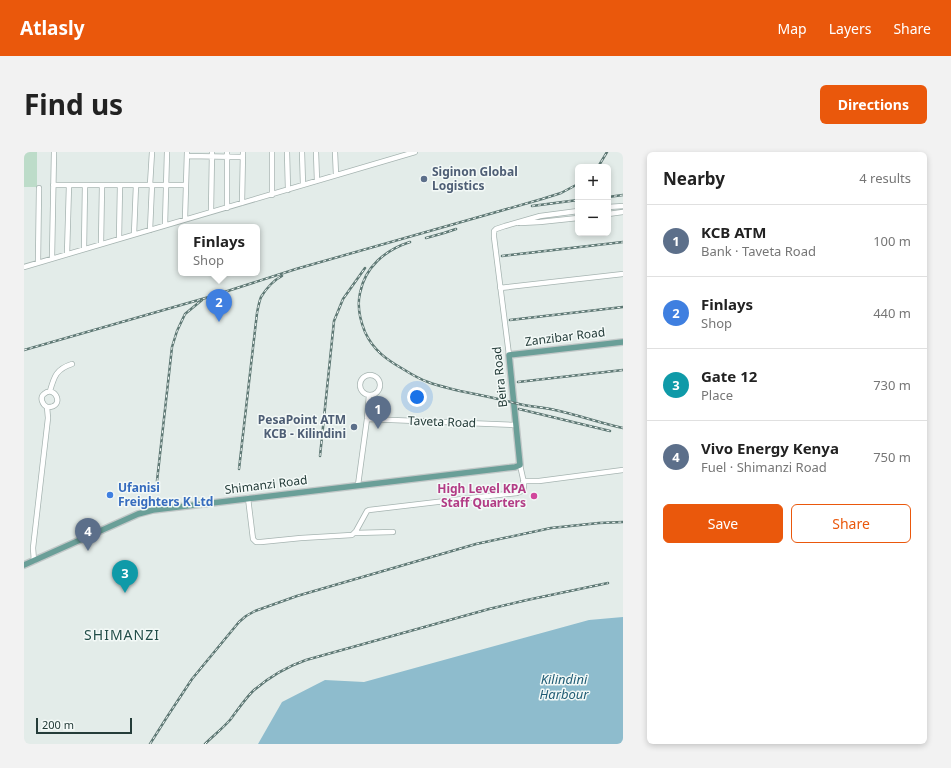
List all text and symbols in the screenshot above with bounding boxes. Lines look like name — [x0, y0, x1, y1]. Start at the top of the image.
text: Atlasly — [20, 15, 85, 41]
text: Map — [778, 19, 807, 38]
text: Layers — [829, 19, 871, 38]
text: Share — [893, 19, 931, 38]
text: Find us — [24, 85, 123, 123]
button: Directions — [820, 85, 927, 124]
place label: Siginon Global Logistics — [432, 163, 518, 194]
map controls — [575, 164, 611, 236]
button: + — [575, 164, 611, 200]
text: Nearby — [663, 167, 725, 190]
text: 4 results — [859, 169, 911, 187]
marker: Siginon Global Logistics — [419, 174, 429, 184]
button: − — [575, 200, 611, 236]
text: KCB ATM — [701, 222, 766, 242]
popup — [178, 224, 260, 276]
text: Finlays — [193, 231, 245, 251]
text: 1 — [672, 232, 680, 250]
text: 100 m — [873, 232, 911, 250]
text: Bank · Taveta Road — [701, 242, 816, 260]
text: Shop — [193, 251, 224, 269]
pin: 2 — [206, 289, 232, 322]
text: Finlays — [701, 294, 753, 314]
text: 2 — [672, 304, 680, 322]
text: 440 m — [873, 304, 911, 322]
text: Shop — [701, 314, 732, 332]
street label: Zanzibar Road — [524, 323, 606, 350]
street label: Beira Road — [488, 346, 511, 408]
text: Gate 12 — [701, 366, 757, 386]
text: 3 — [672, 376, 680, 394]
text: 730 m — [873, 376, 911, 394]
text: Place — [701, 386, 733, 404]
your location — [407, 387, 427, 407]
pin: 1 — [365, 396, 391, 429]
place label: PesaPoint ATM KCB - Kilindini — [258, 411, 346, 442]
street label: Taveta Road — [408, 412, 476, 431]
marker: PesaPoint ATM KCB - Kilindini — [349, 422, 359, 432]
text: Vivo Energy Kenya — [701, 438, 839, 458]
text: 4 — [672, 448, 680, 466]
text: 750 m — [873, 448, 911, 466]
text: Fuel · Shimanzi Road — [701, 458, 827, 476]
street label: Shimanzi Road — [224, 471, 308, 498]
place label: Ufanisi Freighters K Ltd — [118, 479, 213, 510]
place label: High Level KPA Staff Quarters — [437, 480, 527, 511]
marker: Ufanisi Freighters K Ltd — [105, 490, 115, 500]
marker: High Level KPA Staff Quarters — [529, 491, 539, 501]
button: Save — [663, 504, 783, 543]
button: Share — [791, 504, 911, 543]
pin: 4 — [75, 518, 101, 551]
pin: 3 — [112, 560, 138, 593]
district label: SHIMANZI — [84, 625, 160, 644]
water label: Kilindini Harbour — [540, 670, 589, 703]
scale bar — [36, 716, 132, 735]
text: 200 m — [42, 717, 74, 732]

